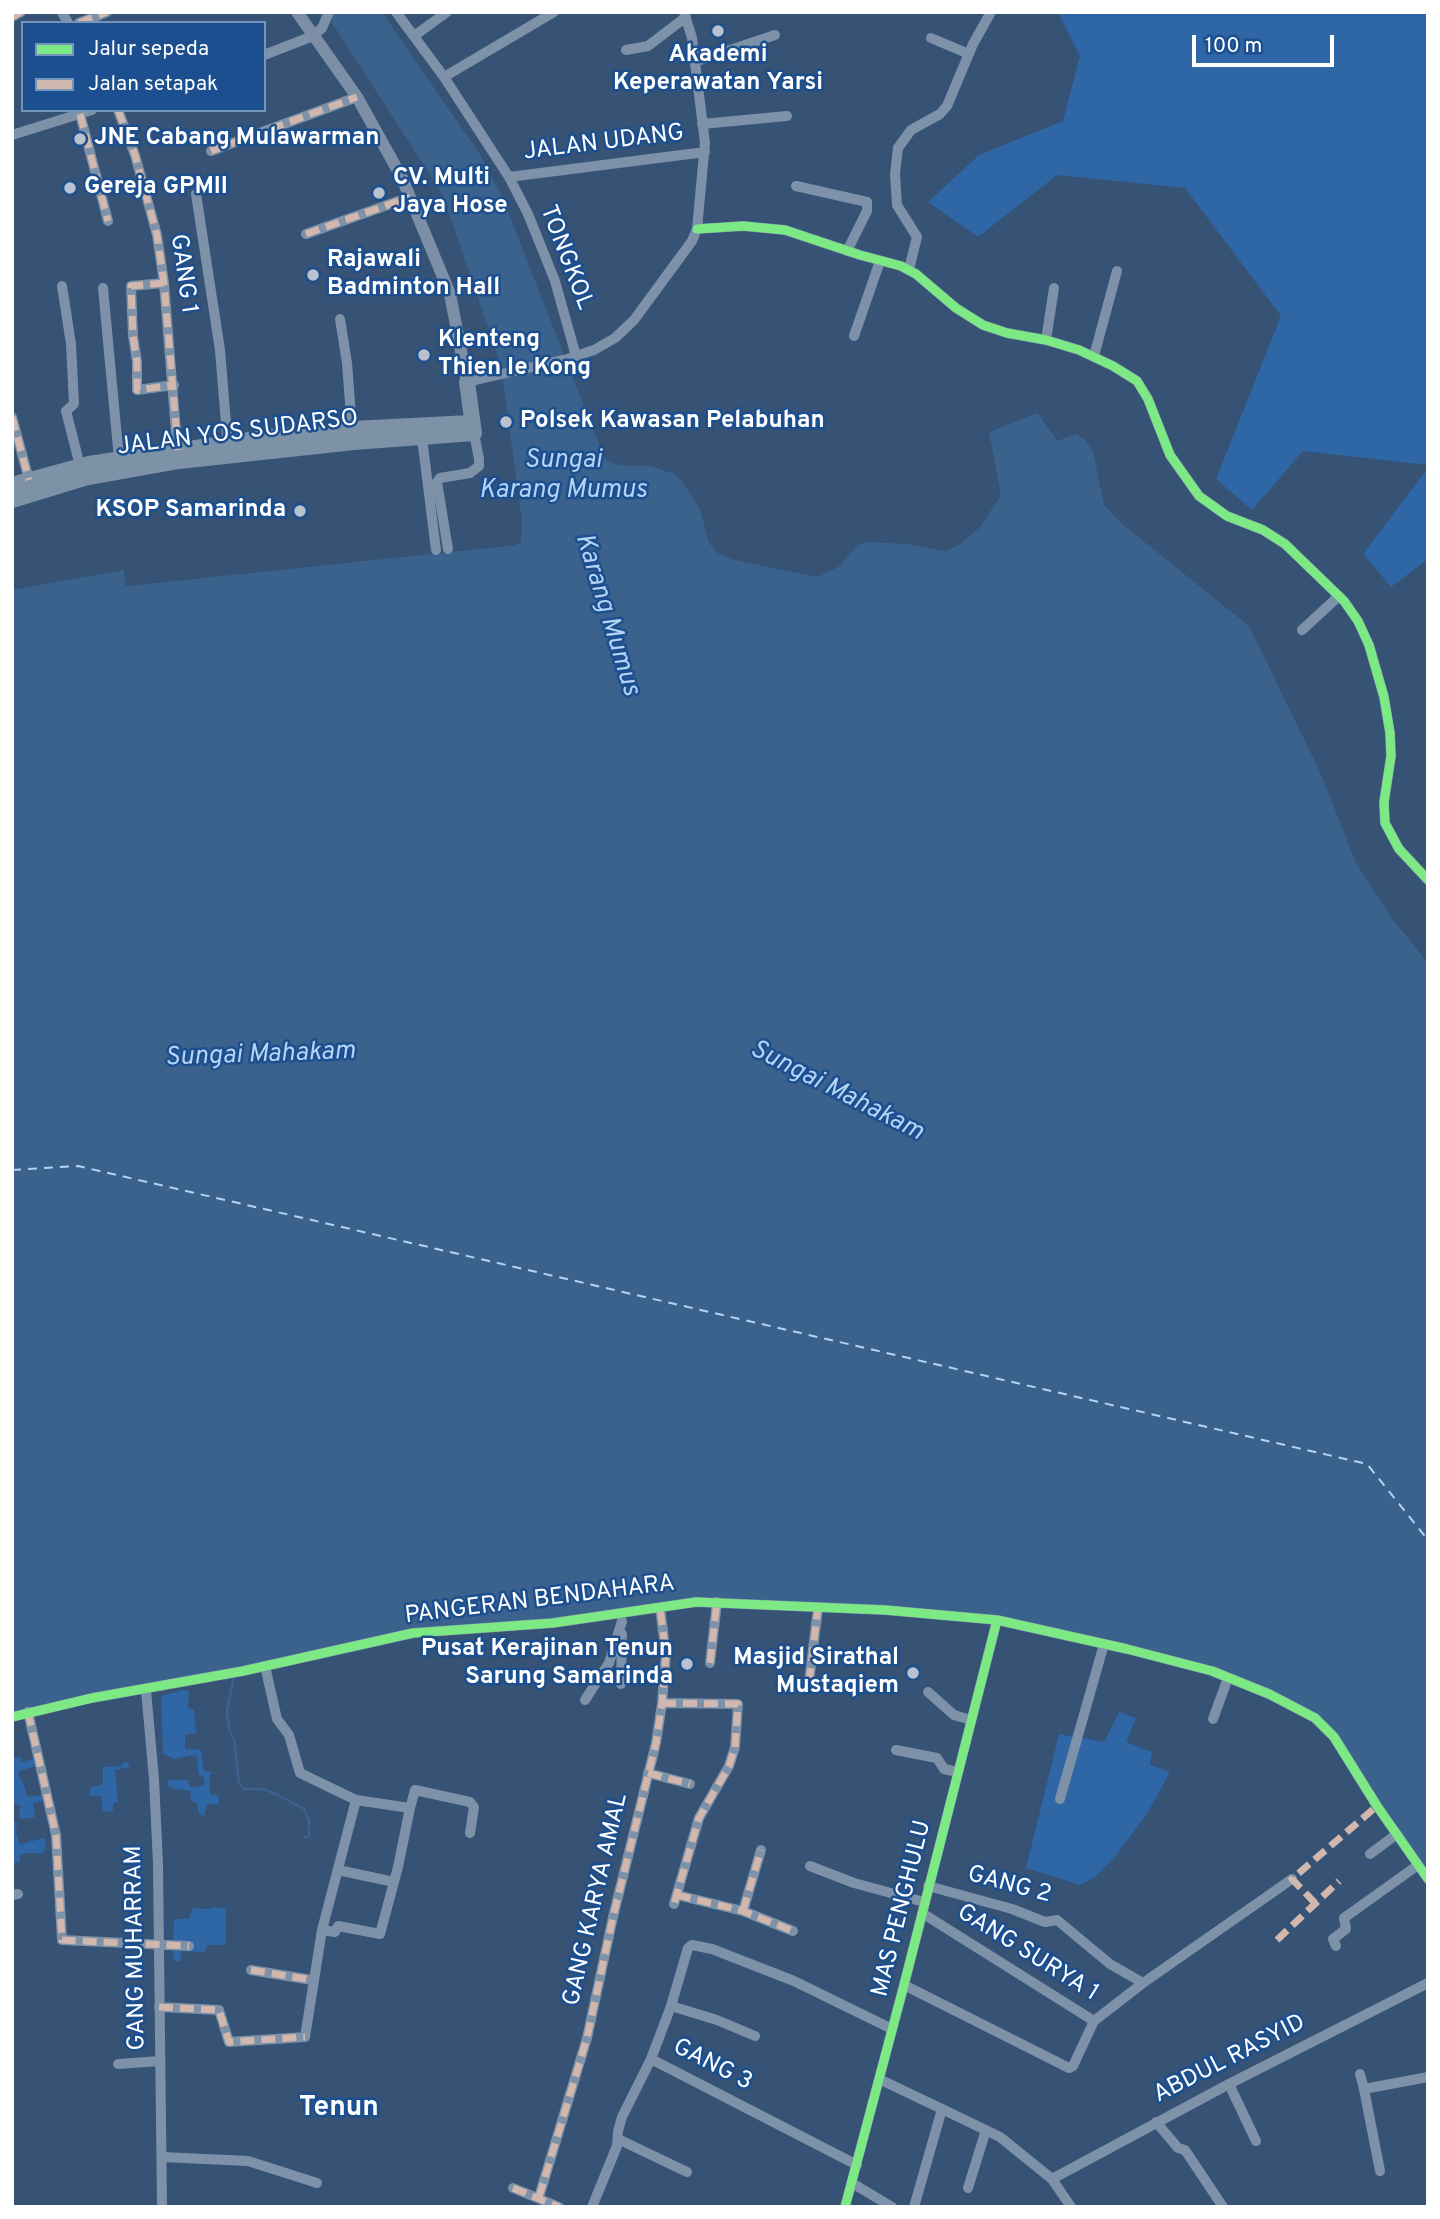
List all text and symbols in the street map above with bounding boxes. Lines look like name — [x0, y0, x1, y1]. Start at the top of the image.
legend — [21, 21, 266, 112]
scale bar — [1195, 21, 1337, 65]
marker: Akademi Keperawatan Yarsi — [710, 23, 726, 39]
text: 100 m — [1205, 33, 1262, 60]
text: Jalur sepeda — [88, 36, 209, 63]
place label: Akademi Keperawatan Yarsi — [613, 42, 823, 98]
text: Jalan setapak — [88, 71, 218, 98]
street label: JALAN UDANG — [522, 120, 686, 168]
place label: JNE Cabang Mulawarman — [94, 125, 379, 153]
marker: JNE Cabang Mulawarman — [72, 131, 88, 147]
place label: CV. Multi Jaya Hose — [393, 165, 508, 221]
place label: Gereja GPMII — [84, 174, 228, 202]
marker: Gereja GPMII — [62, 180, 78, 196]
marker: CV. Multi Jaya Hose — [371, 185, 387, 201]
street label: TONGKOL — [532, 202, 598, 314]
street label: GANG 1 — [162, 232, 202, 316]
place label: Rajawali Badminton Hall — [327, 247, 500, 303]
marker: Rajawali Badminton Hall — [305, 267, 321, 283]
place label: Klenteng Thien Ie Kong — [438, 327, 591, 383]
marker: Klenteng Thien Ie Kong — [416, 347, 432, 363]
street label: JALAN YOS SUDARSO — [116, 405, 360, 463]
place label: Polsek Kawasan Pelabuhan — [520, 408, 825, 436]
marker: Polsek Kawasan Pelabuhan — [498, 414, 514, 430]
water label: Sungai Karang Mumus — [479, 446, 647, 508]
place label: KSOP Samarinda — [95, 497, 286, 525]
marker: KSOP Samarinda — [292, 503, 308, 519]
water label: Karang Mumus — [567, 530, 645, 700]
water label: Sungai Mahakam — [744, 1035, 928, 1149]
water label: Sungai Mahakam — [164, 1037, 356, 1075]
street label: PANGERAN BENDAHARA — [403, 1570, 677, 1632]
place label: Pusat Kerajinan Tenun Sarung Samarinda — [421, 1636, 673, 1692]
place label: Masjid Sirathal Mustaqiem — [733, 1645, 899, 1701]
marker: Pusat Kerajinan Tenun Sarung Samarinda — [679, 1656, 695, 1672]
marker: Masjid Sirathal Mustaqiem — [905, 1665, 921, 1681]
street label: GANG KARYA AMAL — [559, 1791, 635, 2009]
street label: MAS PENGHULU — [867, 1818, 939, 2000]
street label: GANG MUHARRAM — [121, 1845, 153, 2051]
street label: GANG 2 — [964, 1861, 1054, 1911]
street label: GANG SURYA 1 — [951, 1899, 1103, 2009]
street label: ABDUL RASYID — [1149, 2009, 1311, 2111]
street label: GANG 3 — [667, 2034, 757, 2098]
district label: Tenun — [299, 2092, 379, 2126]

